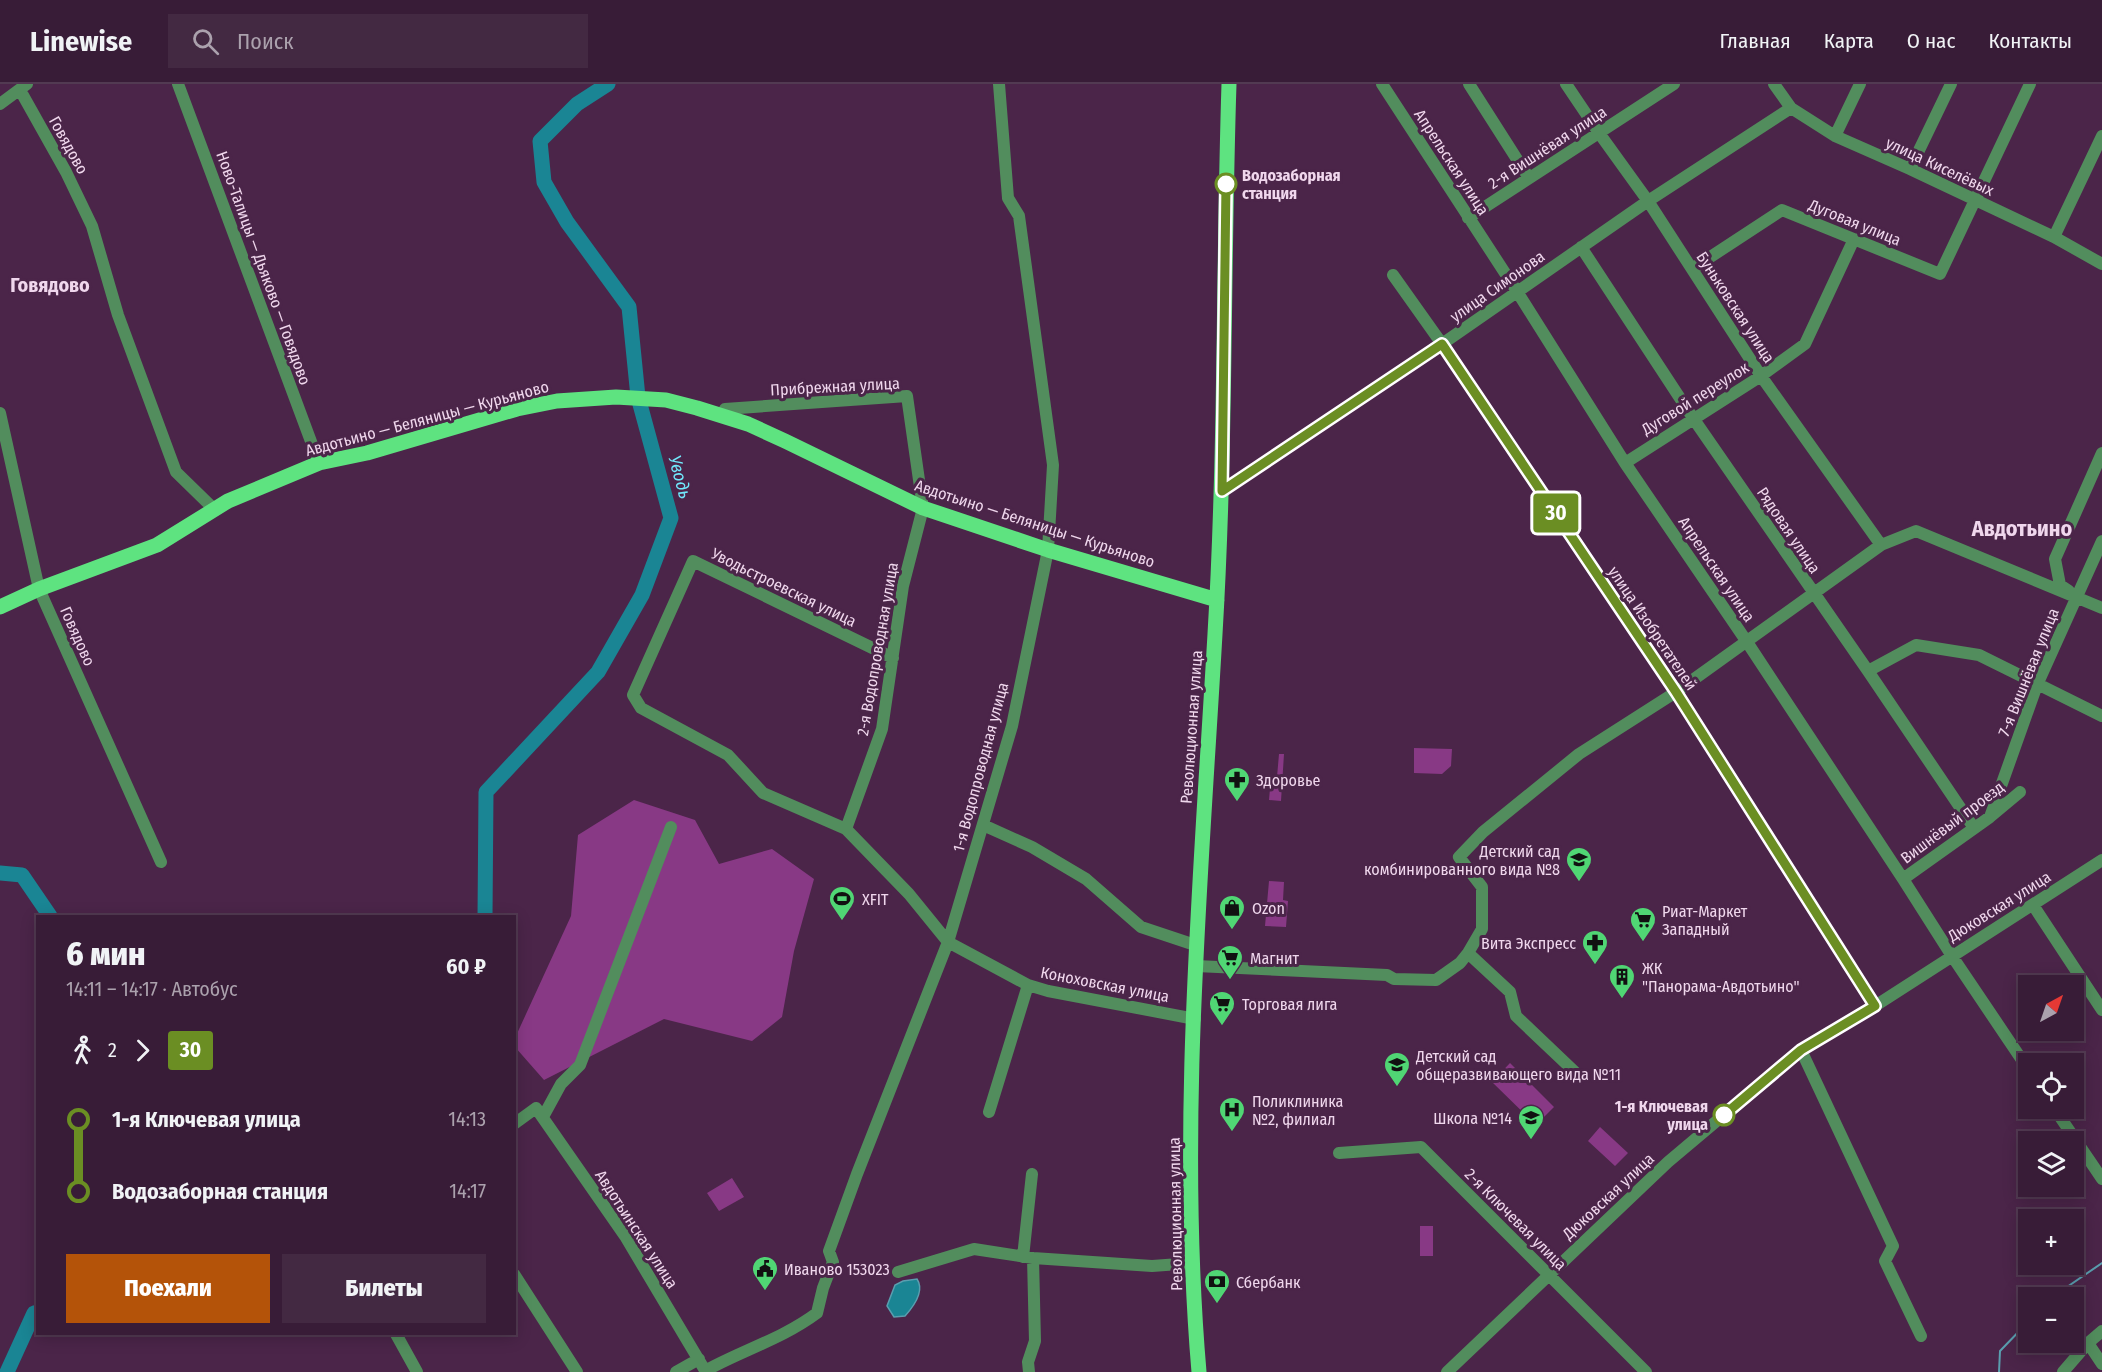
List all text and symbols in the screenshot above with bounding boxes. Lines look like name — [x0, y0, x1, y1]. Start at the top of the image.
search box — [168, 14, 588, 68]
text: Linewise — [30, 25, 132, 58]
icon: search — [189, 25, 222, 58]
text: Поиск — [237, 28, 293, 55]
text: Главная — [1720, 28, 1791, 54]
text: Карта — [1824, 28, 1874, 54]
text: О нас — [1907, 28, 1955, 54]
text: Контакты — [1988, 28, 2072, 54]
street label: 2-я Вишнёвая улица — [1485, 102, 1610, 193]
street label: Апрельская улица — [1410, 106, 1493, 219]
street label: Говядово — [45, 113, 92, 177]
street label: улица Киселёвых — [1883, 133, 1997, 200]
street label: Ново-Талицы — Дьяково — Говядово — [212, 149, 315, 388]
place label: Водозаборная станция — [1242, 166, 1341, 203]
marker: Водозаборная станция — [1215, 173, 1237, 195]
street label: Дуговая улица — [1805, 195, 1904, 250]
street label: улица Симонова — [1446, 247, 1548, 326]
street label: Буньковская улица — [1693, 248, 1779, 367]
district label: Говядово — [10, 273, 90, 297]
street label: Дуговой переулок — [1637, 358, 1753, 440]
street label: Прибрежная улица — [770, 374, 900, 399]
street label: Авдотьино — Беляницы — Курьяново — [303, 377, 551, 460]
water label: Уводь — [664, 453, 696, 501]
street label: Авдотьино — Беляницы — Курьяново — [913, 476, 1157, 571]
street label: Рядовая улица — [1753, 484, 1824, 577]
line badge: 30 — [1529, 494, 1583, 532]
text: 30 — [1545, 500, 1567, 526]
street label: Апрельская улица — [1674, 513, 1759, 626]
district label: Авдотьино — [1971, 515, 2072, 542]
street label: Уводьстроевская улица — [707, 544, 859, 631]
street label: 2-я Водопроводная улица — [853, 561, 902, 737]
street label: улица Изобретателей — [1604, 563, 1701, 694]
street label: Говядово — [56, 604, 99, 669]
street label: 7-я Вишнёвая улица — [1994, 605, 2063, 739]
street label: Революционная улица — [1177, 650, 1206, 804]
street label: 1-я Водопроводная улица — [949, 680, 1012, 854]
pharmacy icon: Здоровье — [1222, 765, 1252, 803]
place label: Здоровье — [1256, 771, 1320, 790]
street label: Вишнёвый проезд — [1897, 777, 2008, 867]
place label: Детский сад комбинированного вида №8 — [1364, 842, 1560, 879]
school or university icon: Детский сад комбинированного вида №8 — [1564, 845, 1594, 883]
street label: Дюковская улица — [1943, 867, 2054, 946]
sports icon: XFIT — [827, 884, 857, 922]
place label: XFIT — [862, 890, 889, 909]
shop icon: Ozon — [1217, 893, 1247, 931]
place label: Ozon — [1252, 899, 1285, 918]
place label: Риат-Маркет Западный — [1662, 902, 1748, 939]
supermarket icon: Риат-Маркет Западный — [1628, 905, 1658, 943]
pharmacy icon: Вита Экспресс — [1580, 928, 1610, 966]
text: 6 мин — [66, 934, 146, 974]
place label: Вита Экспресс — [1481, 934, 1576, 953]
supermarket icon: Магнит — [1215, 943, 1245, 981]
place label: Магнит — [1250, 949, 1300, 968]
text: 60 ₽ — [446, 953, 486, 980]
place label: ЖК "Панорама-Авдотьино" — [1642, 959, 1800, 996]
building icon: ЖК "Панорама-Авдотьино" — [1607, 962, 1637, 1000]
street label: Коноховская улица — [1039, 963, 1171, 1006]
north arrow — [2018, 975, 2084, 1041]
map controls — [2018, 975, 2084, 1353]
text: 14:11 – 14:17 · Автобус — [66, 977, 238, 1001]
supermarket icon: Торговая лига — [1207, 989, 1237, 1027]
place label: Торговая лига — [1242, 995, 1338, 1014]
icon: walk — [66, 1034, 99, 1067]
icon: forward — [126, 1034, 159, 1067]
text: 30 — [180, 1037, 201, 1063]
text: 2 — [108, 1038, 117, 1062]
place label: Детский сад общеразвивающего вида №11 — [1415, 1047, 1621, 1084]
school or university icon: Детский сад общеразвивающего вида №11 — [1382, 1050, 1412, 1088]
button: locate — [2018, 1053, 2084, 1119]
place label: Поликлиника №2, филиал — [1252, 1092, 1343, 1129]
hospital icon: Поликлиника №2, филиал — [1217, 1095, 1247, 1133]
place label: 1-я Ключевая улица — [1615, 1097, 1708, 1134]
school or university icon: Школа №14 — [1516, 1103, 1546, 1141]
marker: 1-я Ключевая улица — [1713, 1104, 1735, 1126]
text: 1-я Ключевая улица — [112, 1106, 301, 1133]
text: 14:13 — [448, 1107, 486, 1131]
place label: Школа №14 — [1433, 1109, 1512, 1128]
button: layers — [2018, 1131, 2084, 1197]
street label: Революционная улица — [1165, 1137, 1186, 1291]
street label: Дюковская улица — [1558, 1149, 1658, 1244]
street label: 2-я Ключевая улица — [1461, 1165, 1571, 1274]
street label: Авдотьинская улица — [591, 1167, 682, 1292]
text: Водозаборная станция — [112, 1178, 328, 1205]
text: 14:17 — [449, 1179, 486, 1203]
button: + — [2018, 1209, 2084, 1275]
button: Поехали — [66, 1254, 270, 1323]
button: Билеты — [282, 1254, 486, 1323]
public building icon: Иваново 153023 — [750, 1254, 780, 1292]
place label: Иваново 153023 — [784, 1260, 890, 1279]
bank icon: Сбербанк — [1202, 1267, 1232, 1305]
place label: Сбербанк — [1236, 1273, 1301, 1292]
button: − — [2018, 1287, 2084, 1353]

